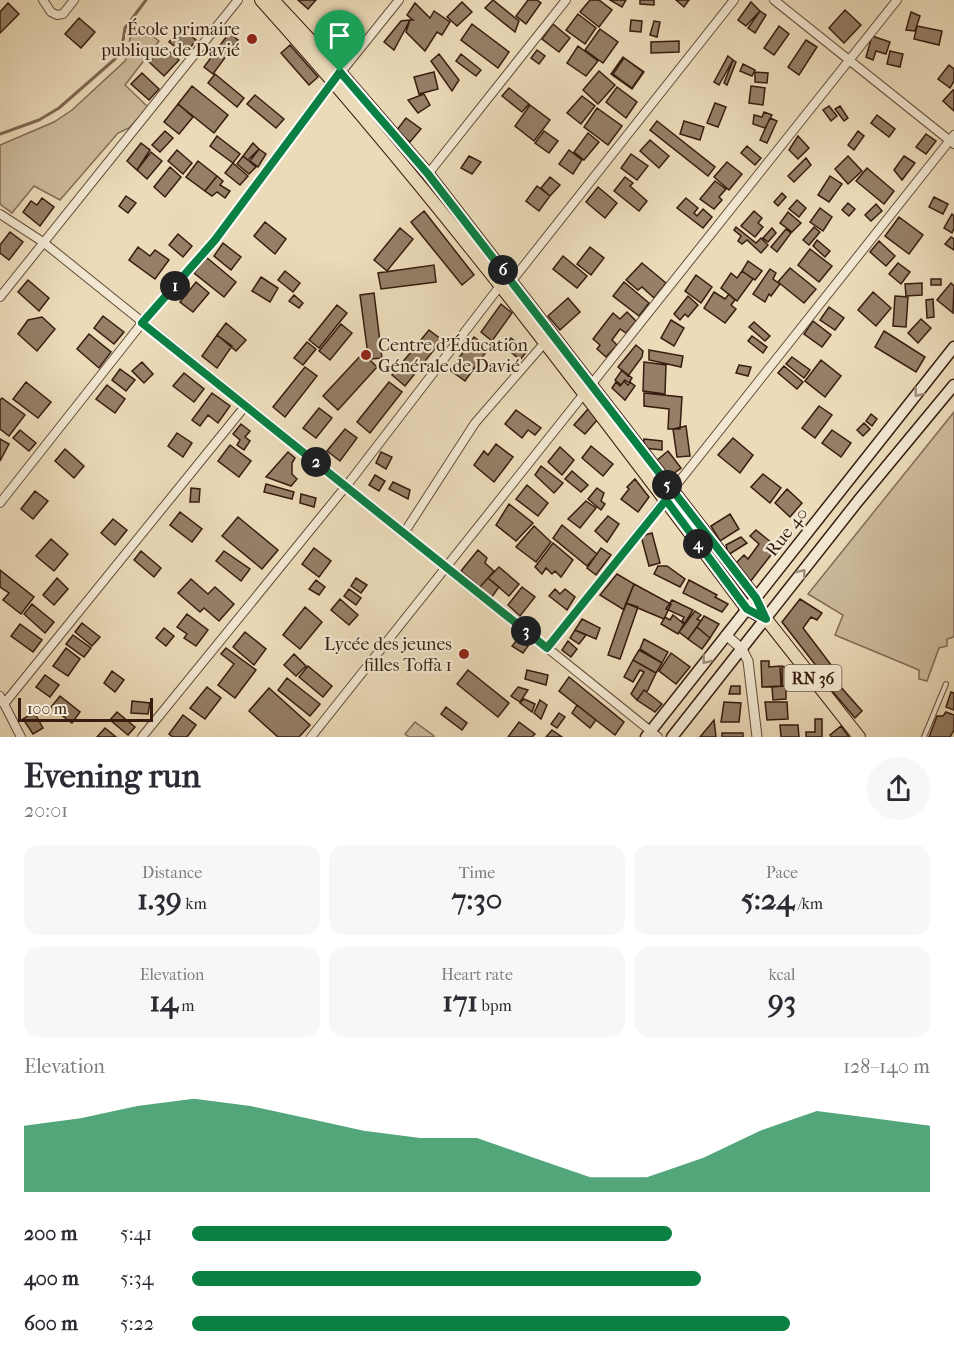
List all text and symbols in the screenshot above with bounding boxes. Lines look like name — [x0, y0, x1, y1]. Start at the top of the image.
pin — [314, 10, 365, 72]
place label: École primaire publique de Davié — [100, 18, 240, 61]
icon: arrive — [323, 19, 356, 52]
marker: École primaire publique de Davié — [245, 32, 259, 46]
pin: 6 — [488, 255, 518, 285]
text: 6 — [499, 260, 507, 279]
pin: 1 — [160, 271, 190, 301]
text: 1 — [172, 276, 178, 295]
place label: Centre d'Éducation Générale de Davié — [378, 334, 528, 377]
marker: Centre d'Éducation Générale de Davié — [359, 348, 373, 362]
one-way arrow — [914, 386, 925, 397]
pin: 2 — [301, 447, 331, 477]
text: 2 — [312, 452, 320, 471]
pin: 5 — [652, 470, 682, 500]
text: 5 — [664, 475, 670, 494]
street label: Rue 40 — [761, 503, 813, 561]
pin: 4 — [683, 529, 713, 559]
text: 4 — [693, 534, 703, 553]
one-way arrow — [795, 569, 806, 580]
pin: 3 — [511, 616, 541, 646]
text: 3 — [523, 621, 529, 640]
place label: Lycée des jeunes filles Toffa 1 — [324, 634, 452, 676]
marker: Lycée des jeunes filles Toffa 1 — [457, 647, 471, 661]
one-way arrow — [703, 653, 714, 664]
road number: RN 36 — [784, 665, 842, 691]
scale bar — [18, 695, 153, 722]
text: 100 m — [27, 699, 67, 718]
text: Evening run — [24, 757, 201, 796]
button: share — [867, 757, 930, 820]
text: 20:01 — [24, 799, 68, 822]
text: Distance — [142, 863, 202, 882]
text: Time — [459, 863, 495, 882]
text: Pace — [766, 863, 798, 882]
text: 1.39 — [137, 882, 182, 917]
text: 7:30 — [452, 882, 502, 917]
text: 5:24 — [741, 882, 794, 917]
text: km — [182, 894, 207, 913]
text: /km — [794, 894, 823, 913]
text: Elevation — [140, 965, 204, 984]
text: Heart rate — [441, 965, 513, 984]
text: kcal — [769, 965, 795, 984]
text: 14 — [149, 984, 178, 1019]
text: 171 — [442, 984, 478, 1019]
text: 93 — [768, 984, 796, 1019]
text: m — [178, 996, 195, 1015]
text: bpm — [478, 996, 512, 1015]
text: Elevation — [24, 1055, 105, 1078]
text: 128–140 m — [843, 1055, 930, 1078]
text: 200 m — [24, 1222, 77, 1245]
text: 5:41 — [120, 1222, 152, 1245]
text: 400 m — [24, 1267, 79, 1290]
text: 5:34 — [120, 1267, 154, 1290]
text: 600 m — [24, 1312, 78, 1335]
text: 5:22 — [120, 1312, 154, 1335]

